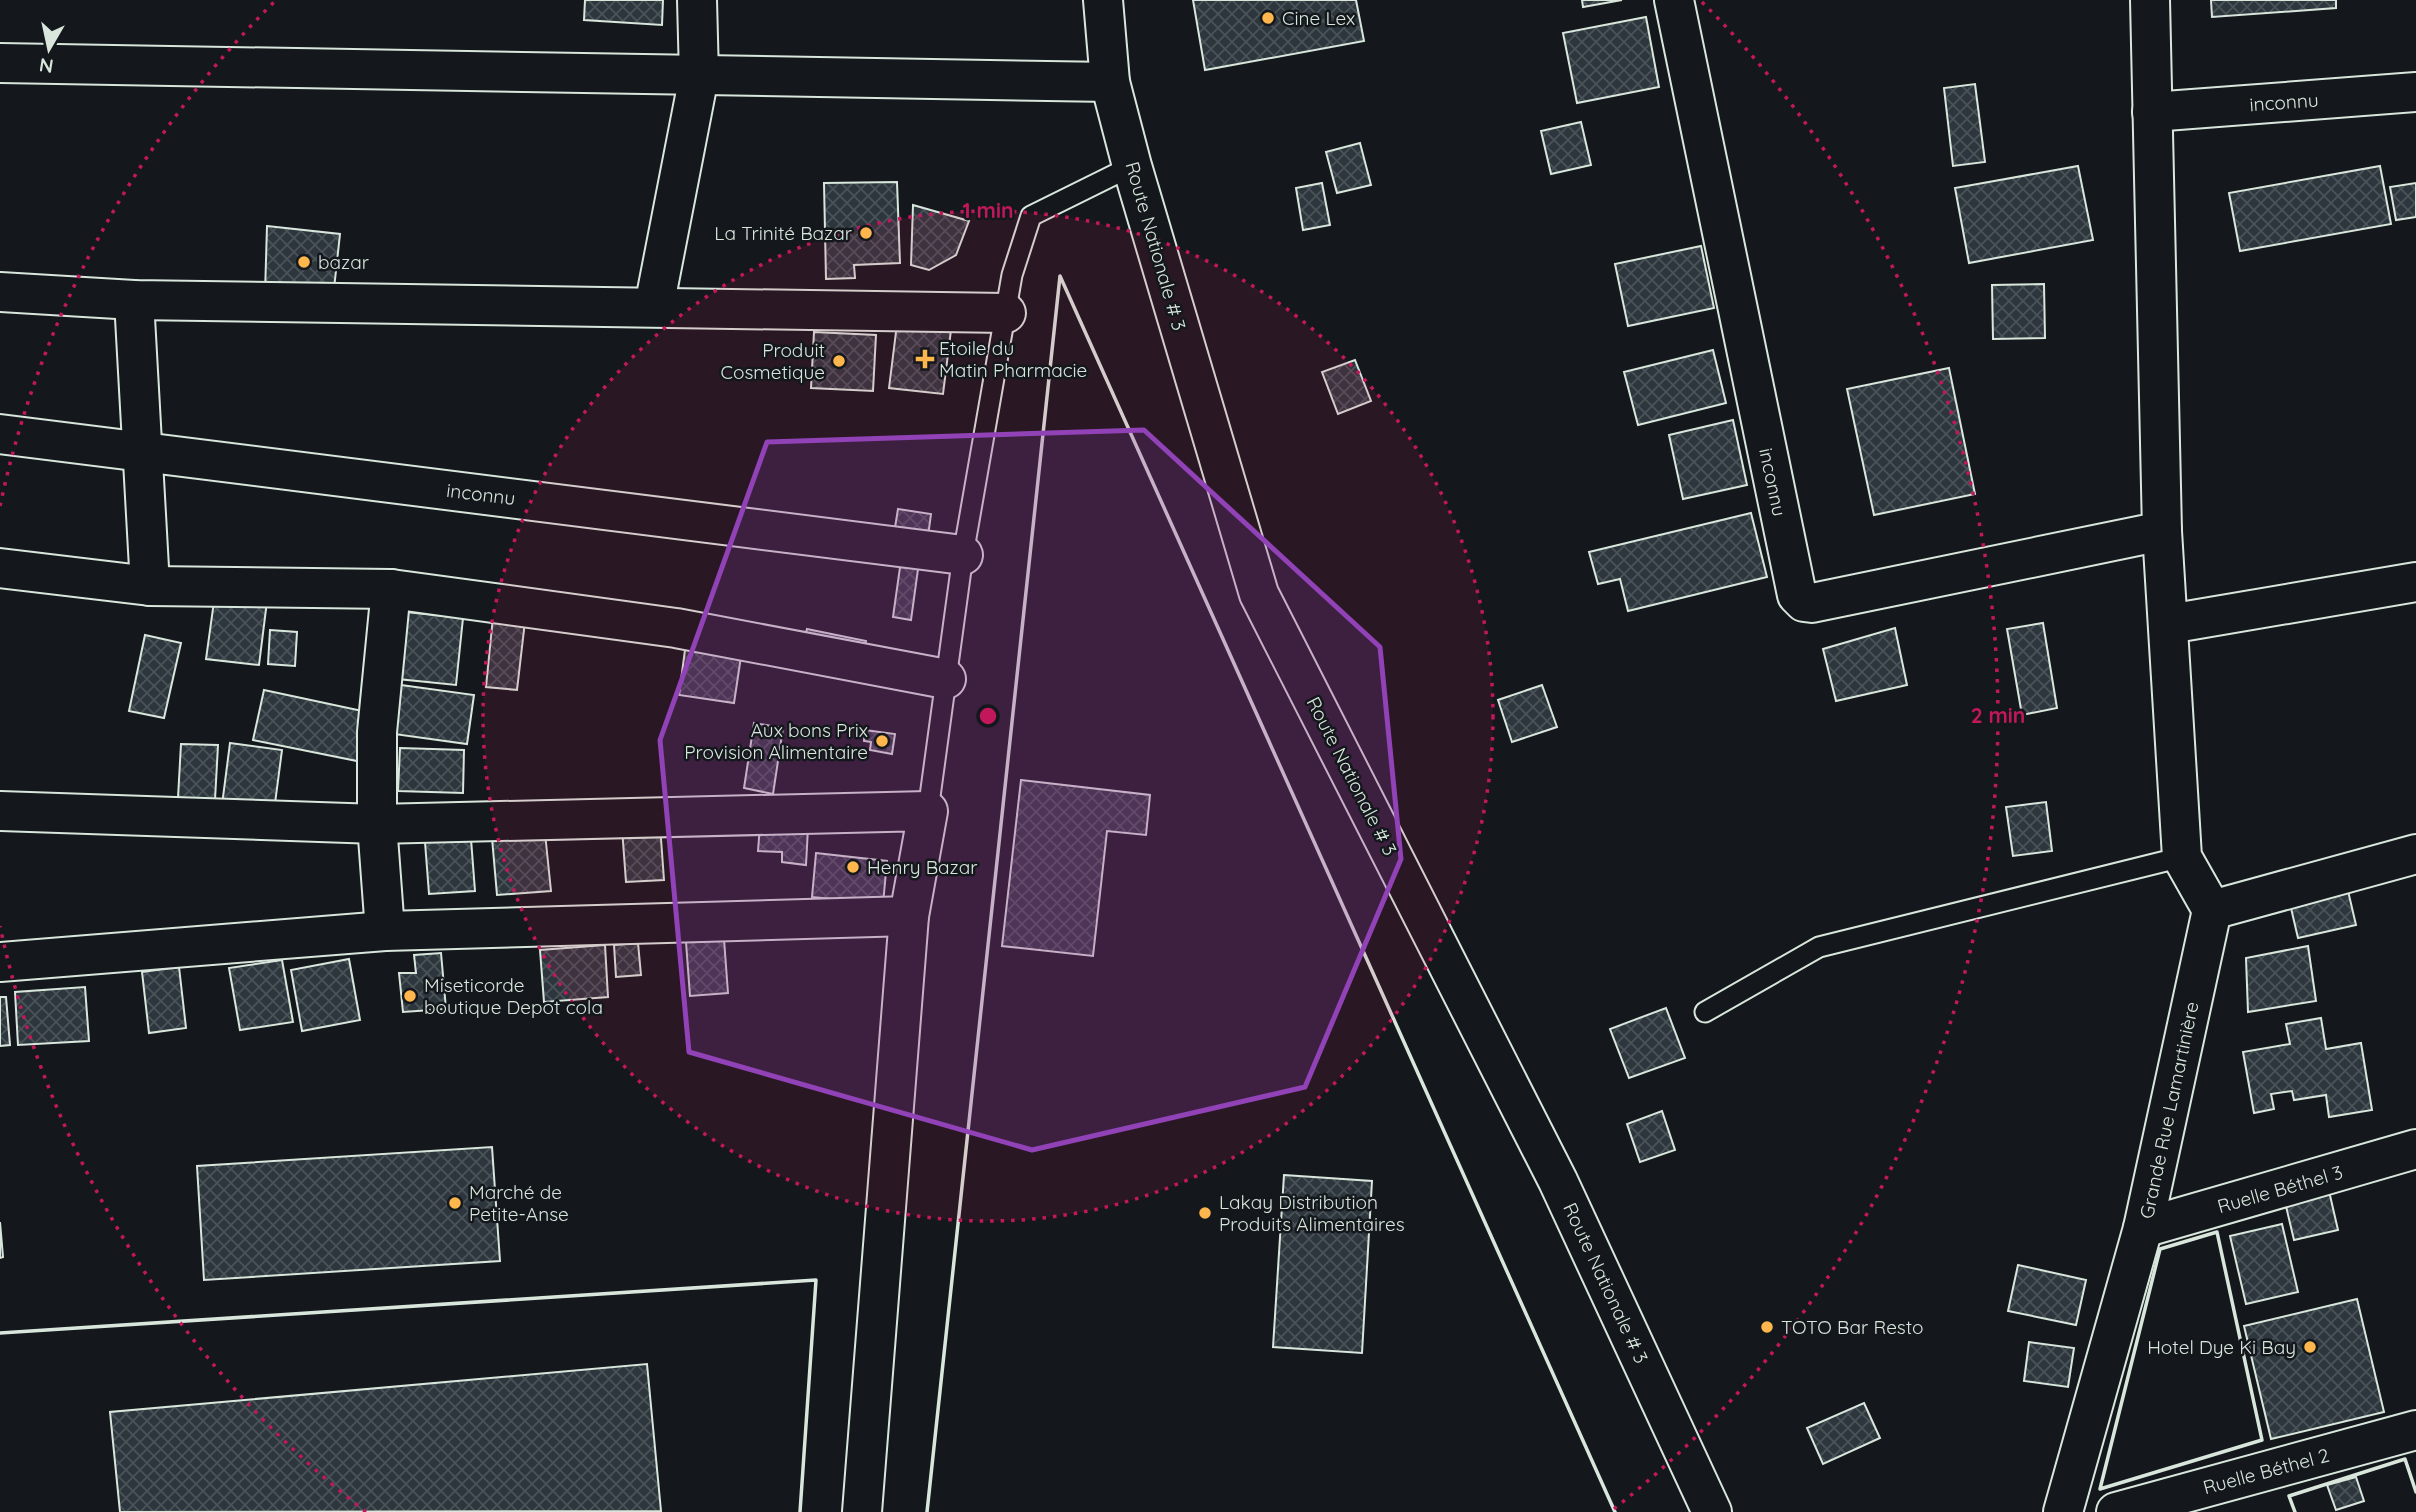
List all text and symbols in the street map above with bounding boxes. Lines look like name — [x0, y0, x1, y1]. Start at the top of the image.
place label: Cine Lex — [1282, 6, 1355, 30]
marker: Cine Lex — [1260, 10, 1276, 26]
north arrow — [14, 14, 84, 84]
text: N — [38, 53, 55, 79]
street label: inconnu — [2249, 88, 2319, 116]
street label: Route Nationale # 3 — [1120, 159, 1192, 333]
text: 1 min — [963, 197, 1013, 223]
place label: La Trinité Bazar — [714, 221, 853, 245]
marker: La Trinité Bazar — [858, 225, 874, 241]
place label: bazar — [318, 250, 370, 274]
marker: bazar — [296, 254, 312, 270]
place label: Etoile du Matin Pharmacie — [939, 336, 1087, 382]
place label: Produit Cosmetique — [721, 338, 825, 384]
marker: Etoile du Matin Pharmacie — [917, 351, 933, 367]
marker: Produit Cosmetique — [831, 353, 847, 369]
street label: inconnu — [1754, 446, 1792, 518]
street label: inconnu — [445, 478, 517, 510]
street label: Route Nationale # 3 — [1302, 693, 1402, 859]
text: 2 min — [1971, 702, 2025, 728]
centre of rings — [976, 704, 1000, 728]
place label: Aux bons Prix Provision Alimentaire — [684, 718, 868, 764]
marker: Aux bons Prix Provision Alimentaire — [874, 733, 890, 749]
place label: Henry Bazar — [867, 855, 978, 879]
marker: Henry Bazar — [845, 859, 861, 875]
place label: Miseticorde boutique Depot cola — [424, 973, 603, 1019]
marker: Miseticorde boutique Depot cola — [402, 988, 418, 1004]
street label: Grande Rue Lamartinière — [2134, 999, 2204, 1221]
street label: Ruelle Béthel 3 — [2215, 1160, 2345, 1218]
place label: Marché de Petite-Anse — [469, 1180, 569, 1226]
place label: Lakay Distribution Produits Alimentaires — [1219, 1190, 1405, 1236]
marker: Marché de Petite-Anse — [447, 1195, 463, 1211]
street label: Route Nationale # 3 — [1558, 1199, 1654, 1367]
marker: Lakay Distribution Produits Alimentaires — [1197, 1205, 1213, 1221]
place label: TOTO Bar Resto — [1781, 1315, 1924, 1339]
marker: TOTO Bar Resto — [1759, 1319, 1775, 1335]
place label: Hotel Dye Ki Bay — [2147, 1335, 2296, 1359]
marker: Hotel Dye Ki Bay — [2302, 1339, 2318, 1355]
street label: Ruelle Béthel 2 — [2200, 1443, 2332, 1499]

